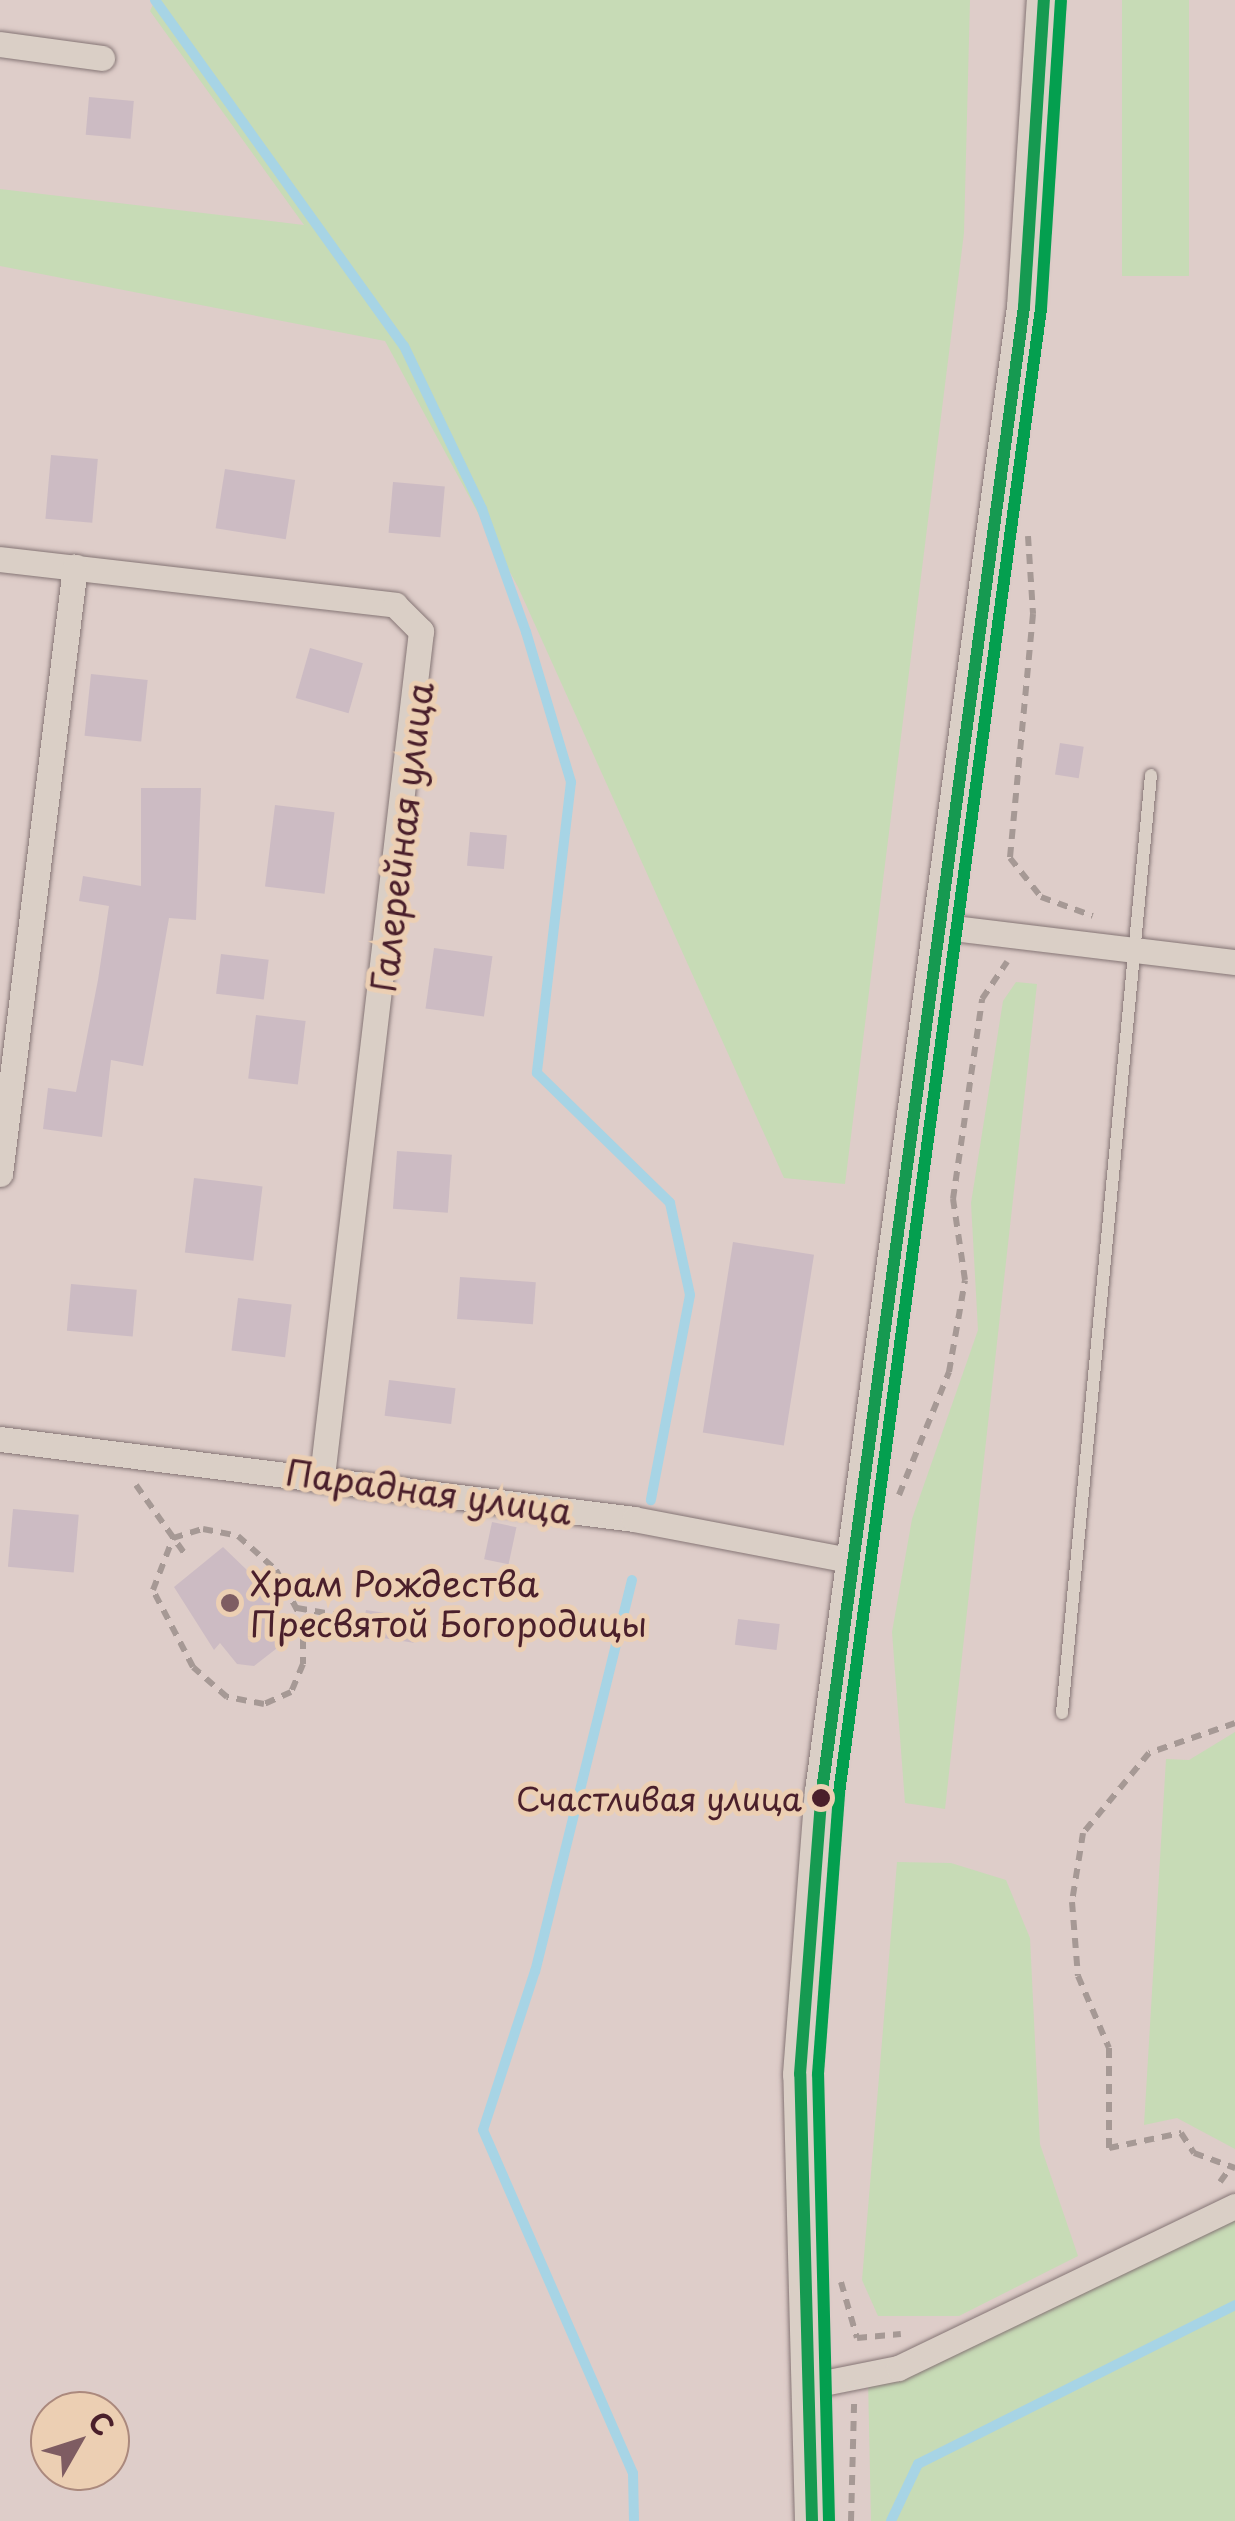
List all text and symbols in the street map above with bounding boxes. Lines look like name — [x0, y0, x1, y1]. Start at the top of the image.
street label: Галерейная улица — [361, 679, 441, 995]
street label: Парадная улица — [282, 1450, 576, 1532]
place label: Храм Рождества Пресвятой Богородицы — [250, 1562, 647, 1644]
marker: Храм Рождества Пресвятой Богородицы — [219, 1592, 241, 1614]
place label: Счастливая улица — [515, 1779, 802, 1817]
marker: Счастливая улица — [811, 1788, 831, 1808]
north arrow — [30, 2391, 130, 2491]
text: С — [79, 2401, 125, 2445]

